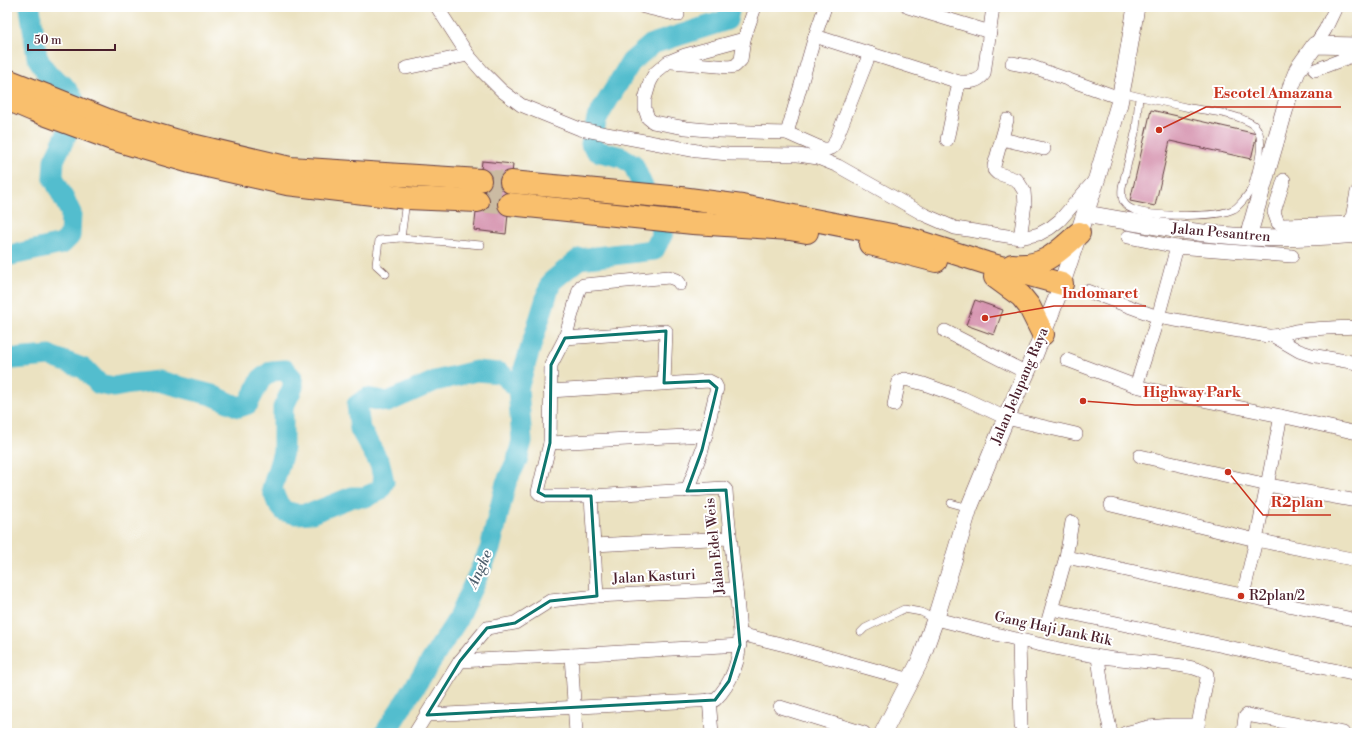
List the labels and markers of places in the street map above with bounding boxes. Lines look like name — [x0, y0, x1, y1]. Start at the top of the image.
callout: Escotel Amazana — [1206, 80, 1341, 107]
callout: Indomaret — [1054, 279, 1146, 306]
callout: Highway Park — [1135, 378, 1249, 405]
callout: R2plan — [1263, 488, 1331, 515]
place label: R2plan/2 — [1249, 587, 1305, 605]
marker: R2plan/2 — [1236, 591, 1246, 601]

